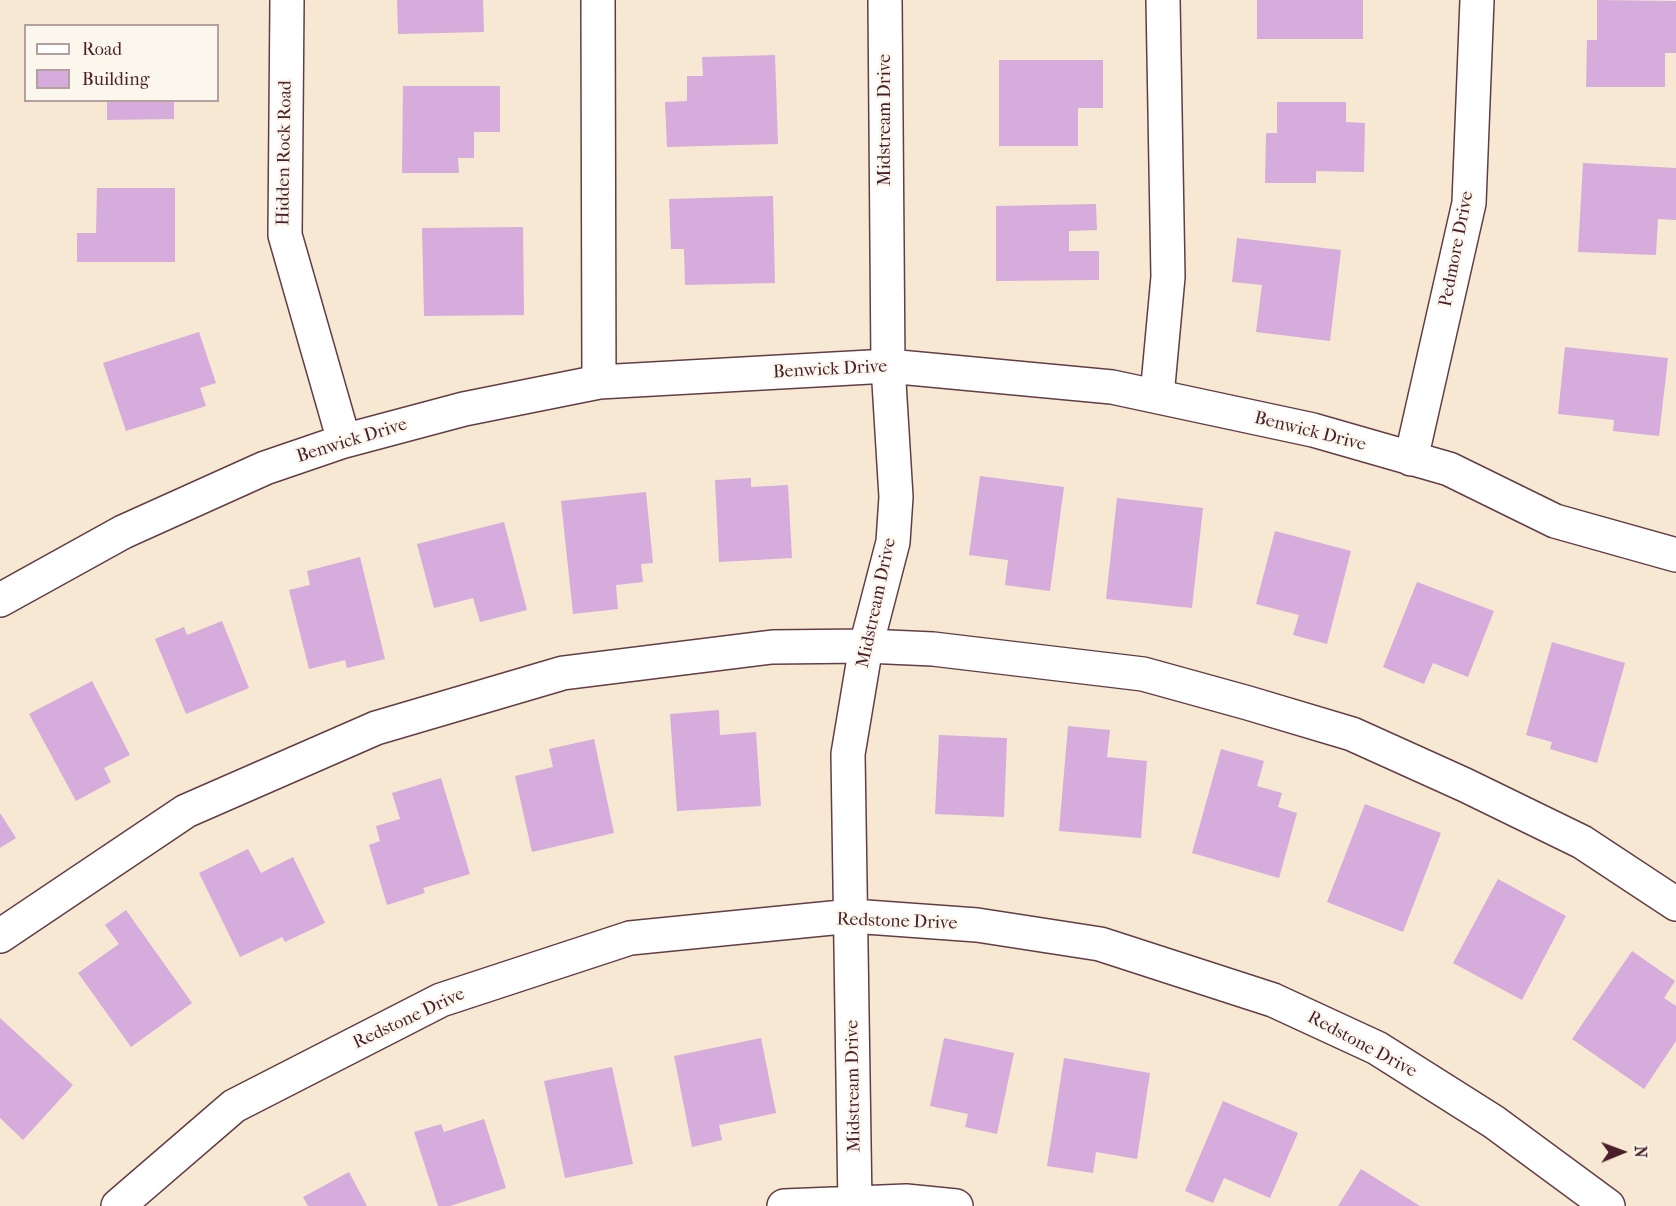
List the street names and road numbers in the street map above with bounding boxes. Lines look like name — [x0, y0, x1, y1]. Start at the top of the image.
street label: Midstream Drive — [875, 54, 897, 186]
street label: Hidden Rock Road — [273, 80, 297, 226]
street label: Pedmore Drive — [1435, 189, 1479, 309]
street label: Benwick Drive — [772, 356, 888, 384]
street label: Benwick Drive — [1252, 408, 1368, 456]
street label: Benwick Drive — [294, 414, 410, 468]
street label: Midstream Drive — [853, 536, 901, 670]
street label: Redstone Drive — [836, 909, 958, 935]
street label: Redstone Drive — [350, 984, 468, 1054]
street label: Redstone Drive — [1304, 1007, 1420, 1083]
street label: Midstream Drive — [842, 1020, 866, 1152]

